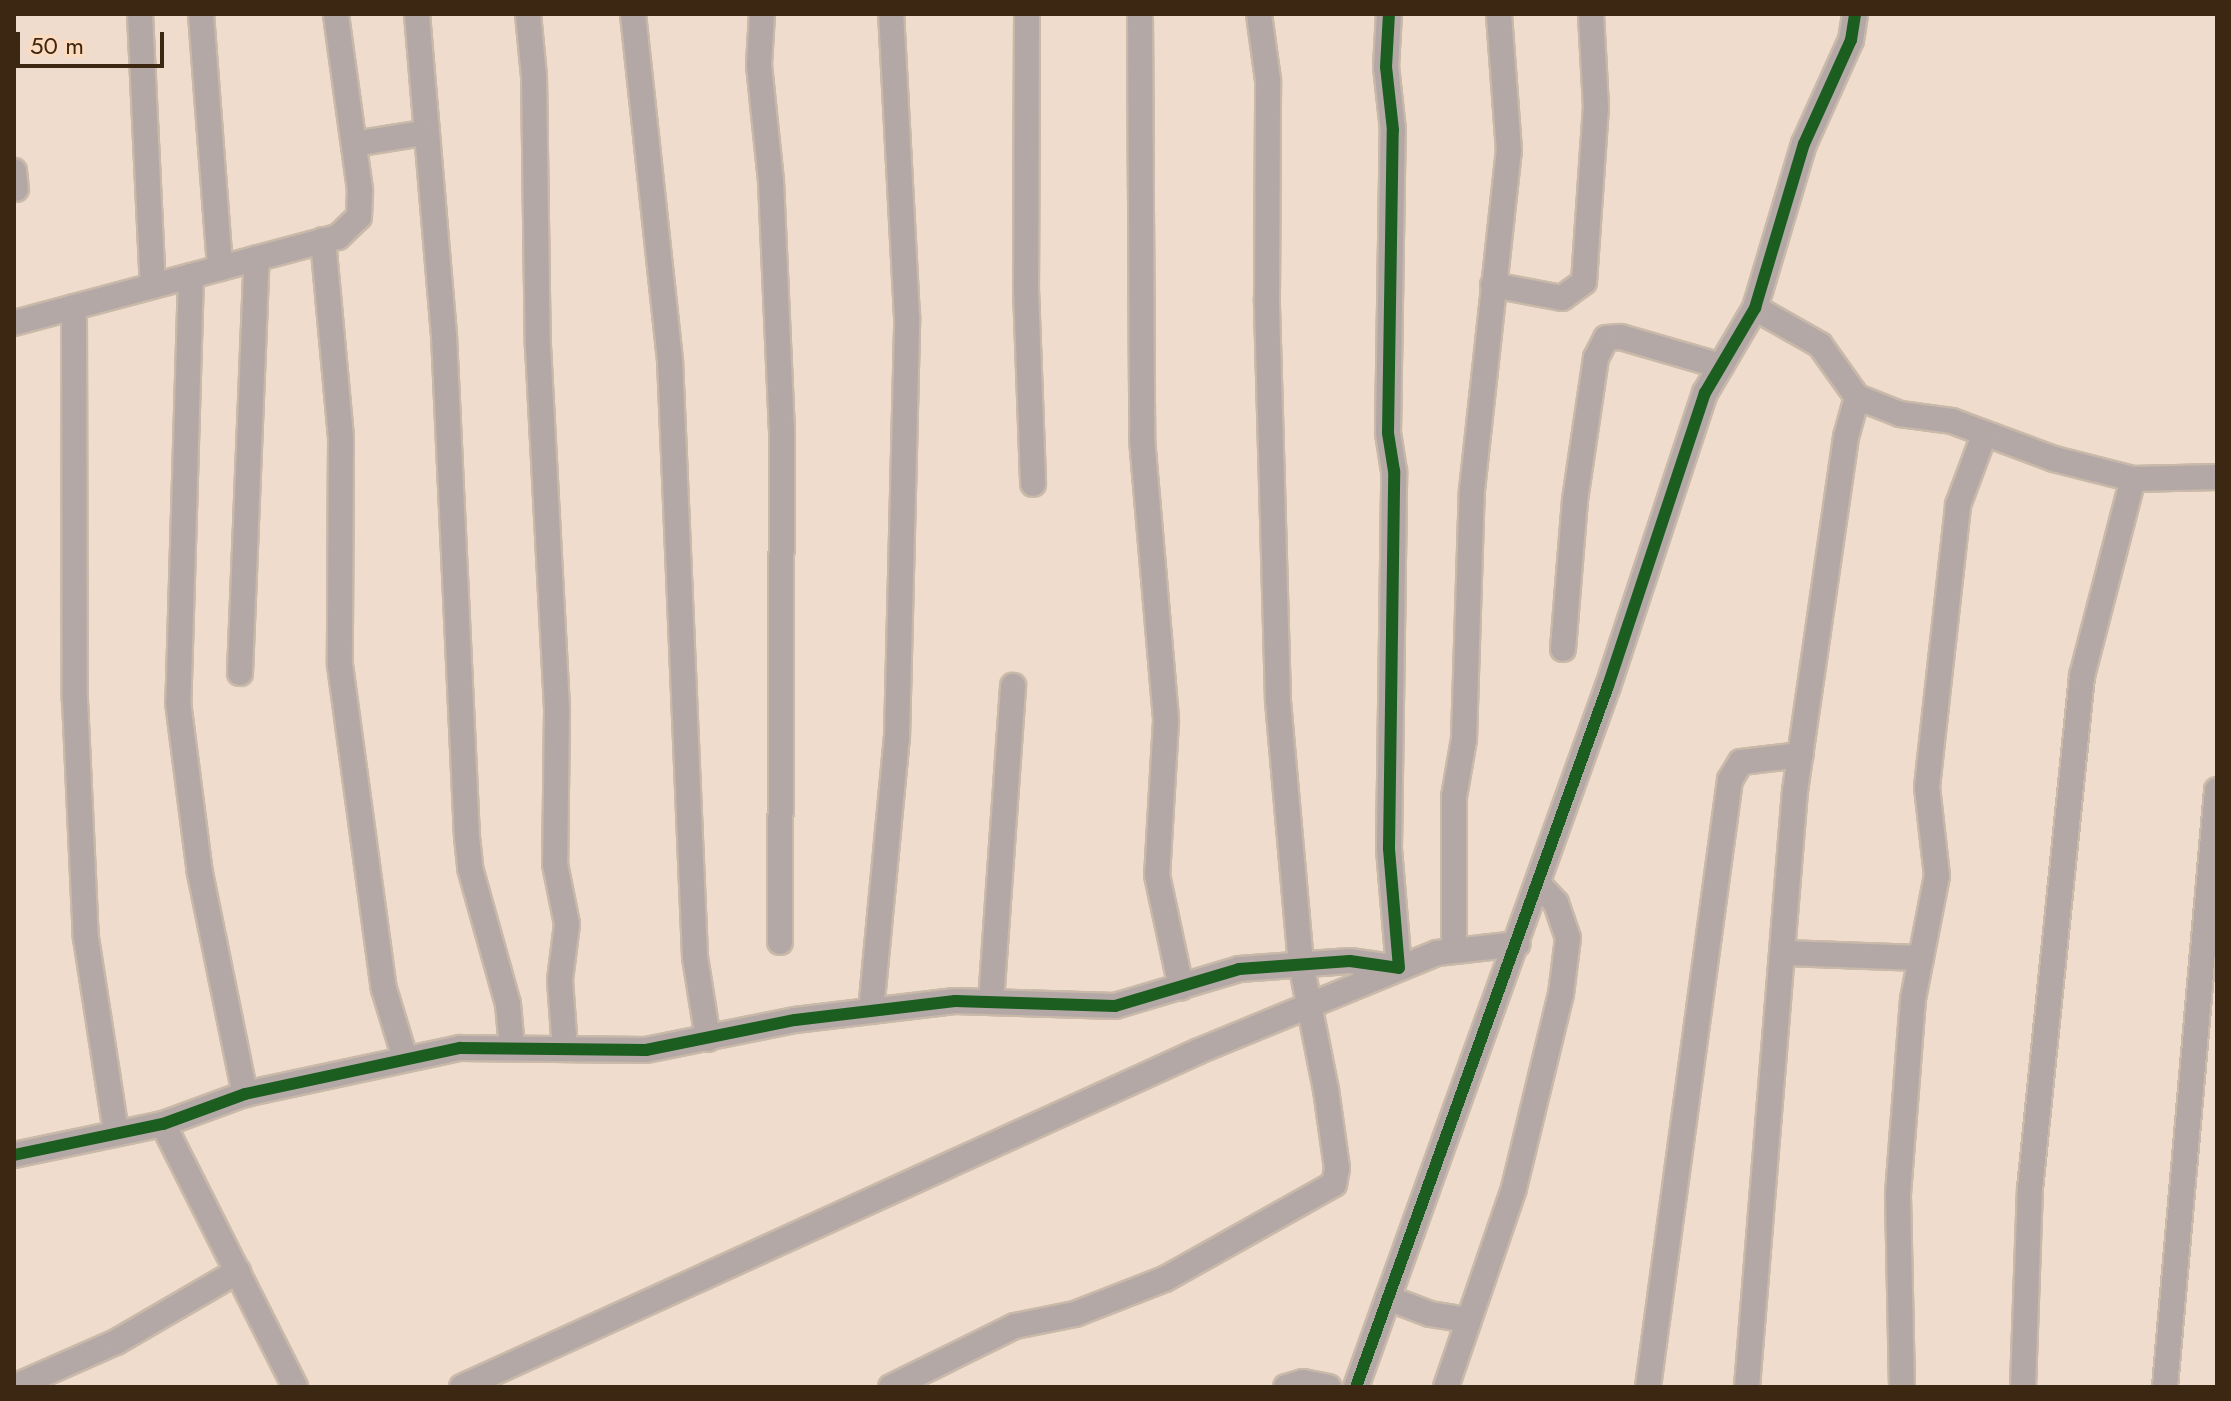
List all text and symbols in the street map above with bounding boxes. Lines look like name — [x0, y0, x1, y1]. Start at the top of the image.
scale bar — [20, 16, 168, 66]
text: 50 m — [30, 28, 84, 63]

